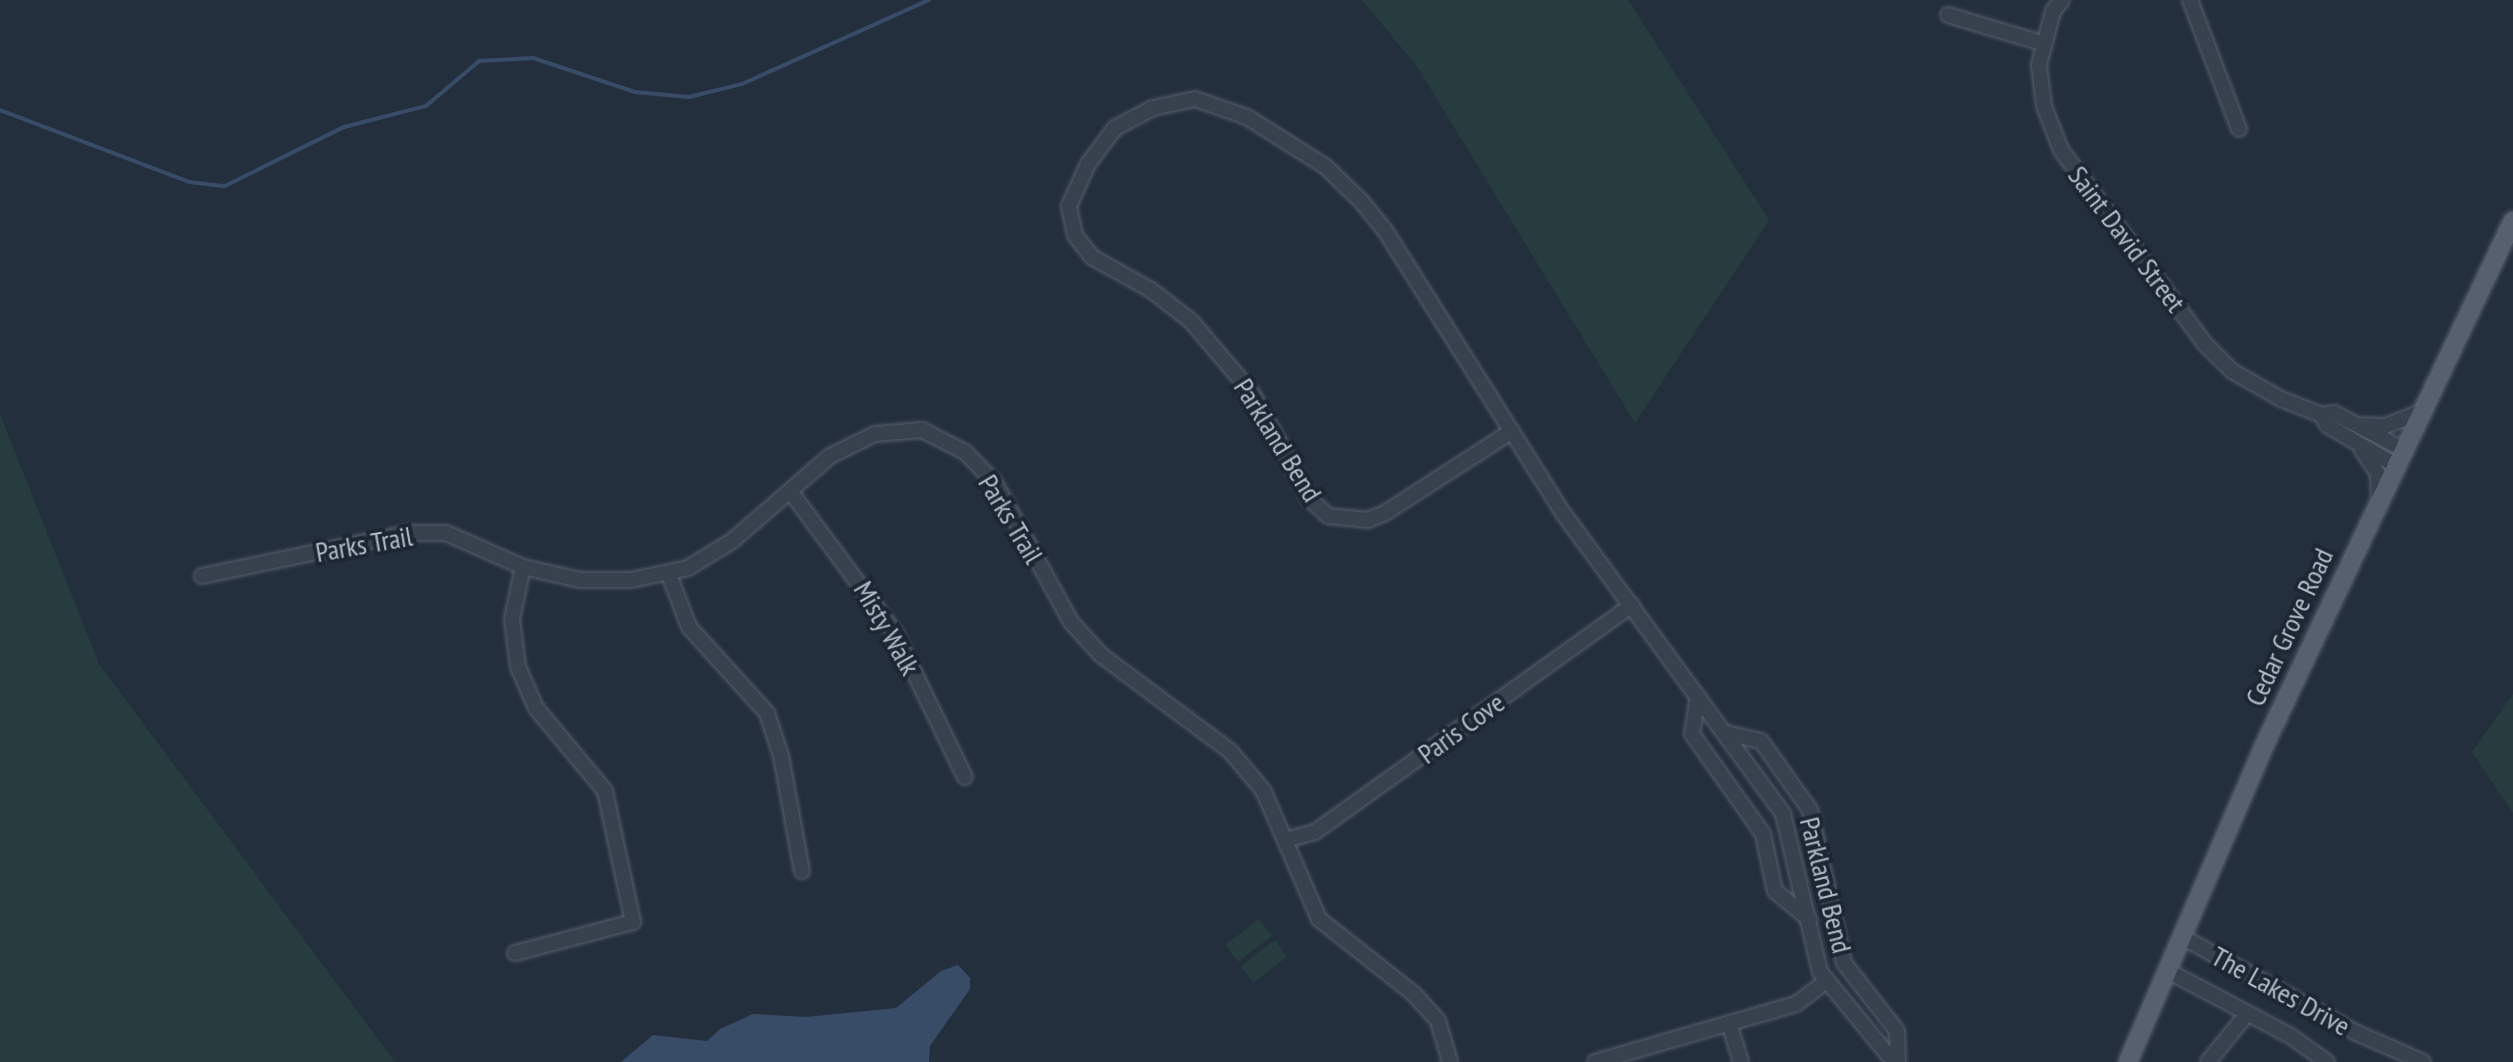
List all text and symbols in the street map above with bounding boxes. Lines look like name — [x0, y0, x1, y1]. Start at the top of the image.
street label: Saint David Street — [2061, 159, 2193, 319]
street label: Parkland Bend — [1227, 372, 1329, 508]
street label: Parks Trail — [971, 468, 1051, 570]
street label: Parks Trail — [313, 519, 415, 569]
street label: Cedar Grove Road — [2238, 543, 2340, 711]
street label: Misty Walk — [846, 575, 928, 681]
street label: Paris Cove — [1411, 685, 1511, 771]
street label: Parkland Bend — [1793, 814, 1859, 956]
street label: The Lakes Drive — [2206, 939, 2356, 1043]

